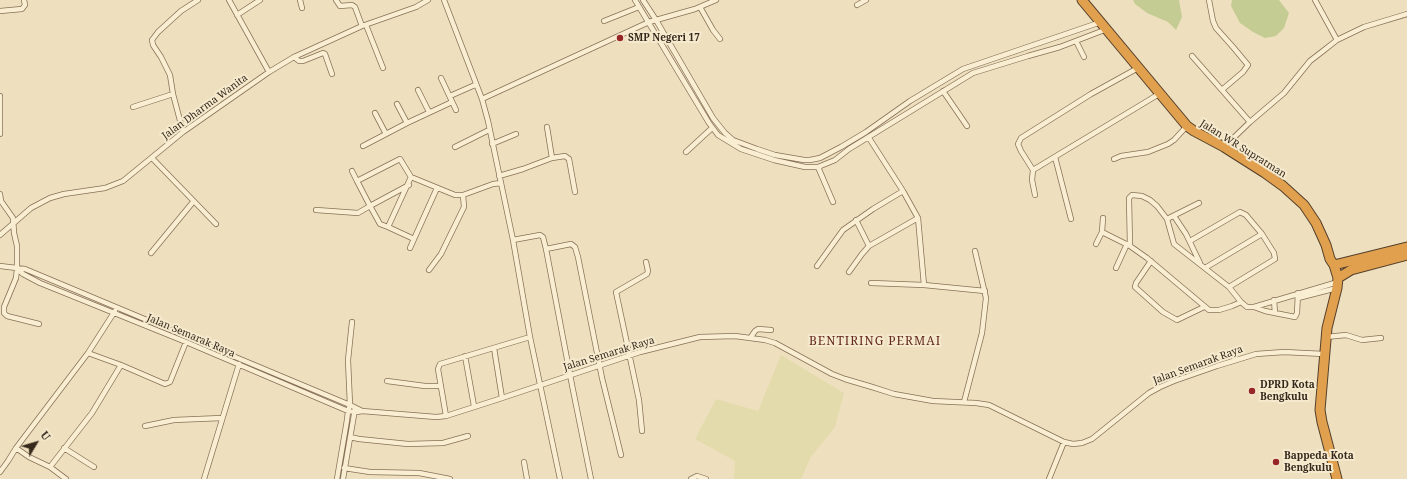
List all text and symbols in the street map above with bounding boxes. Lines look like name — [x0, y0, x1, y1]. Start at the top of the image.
place label: SMP Negeri 17 — [628, 32, 700, 44]
marker: SMP Negeri 17 — [615, 33, 625, 43]
street label: Jalan Dharma Wanita — [160, 72, 250, 142]
street label: Jalan WR Supratman — [1198, 117, 1288, 181]
street label: Jalan Semarak Raya — [145, 312, 237, 360]
street label: Jalan Semarak Raya — [562, 334, 656, 374]
district label: BENTIRING PERMAI — [809, 335, 941, 349]
street label: Jalan Semarak Raya — [1151, 343, 1245, 387]
place label: DPRD Kota Bengkulu — [1260, 379, 1315, 402]
marker: DPRD Kota Bengkulu — [1247, 386, 1257, 396]
north arrow — [16, 423, 56, 463]
text: U — [37, 427, 54, 443]
place label: Bappeda Kota Bengkulu — [1284, 450, 1354, 474]
marker: Bappeda Kota Bengkulu — [1271, 457, 1281, 467]

